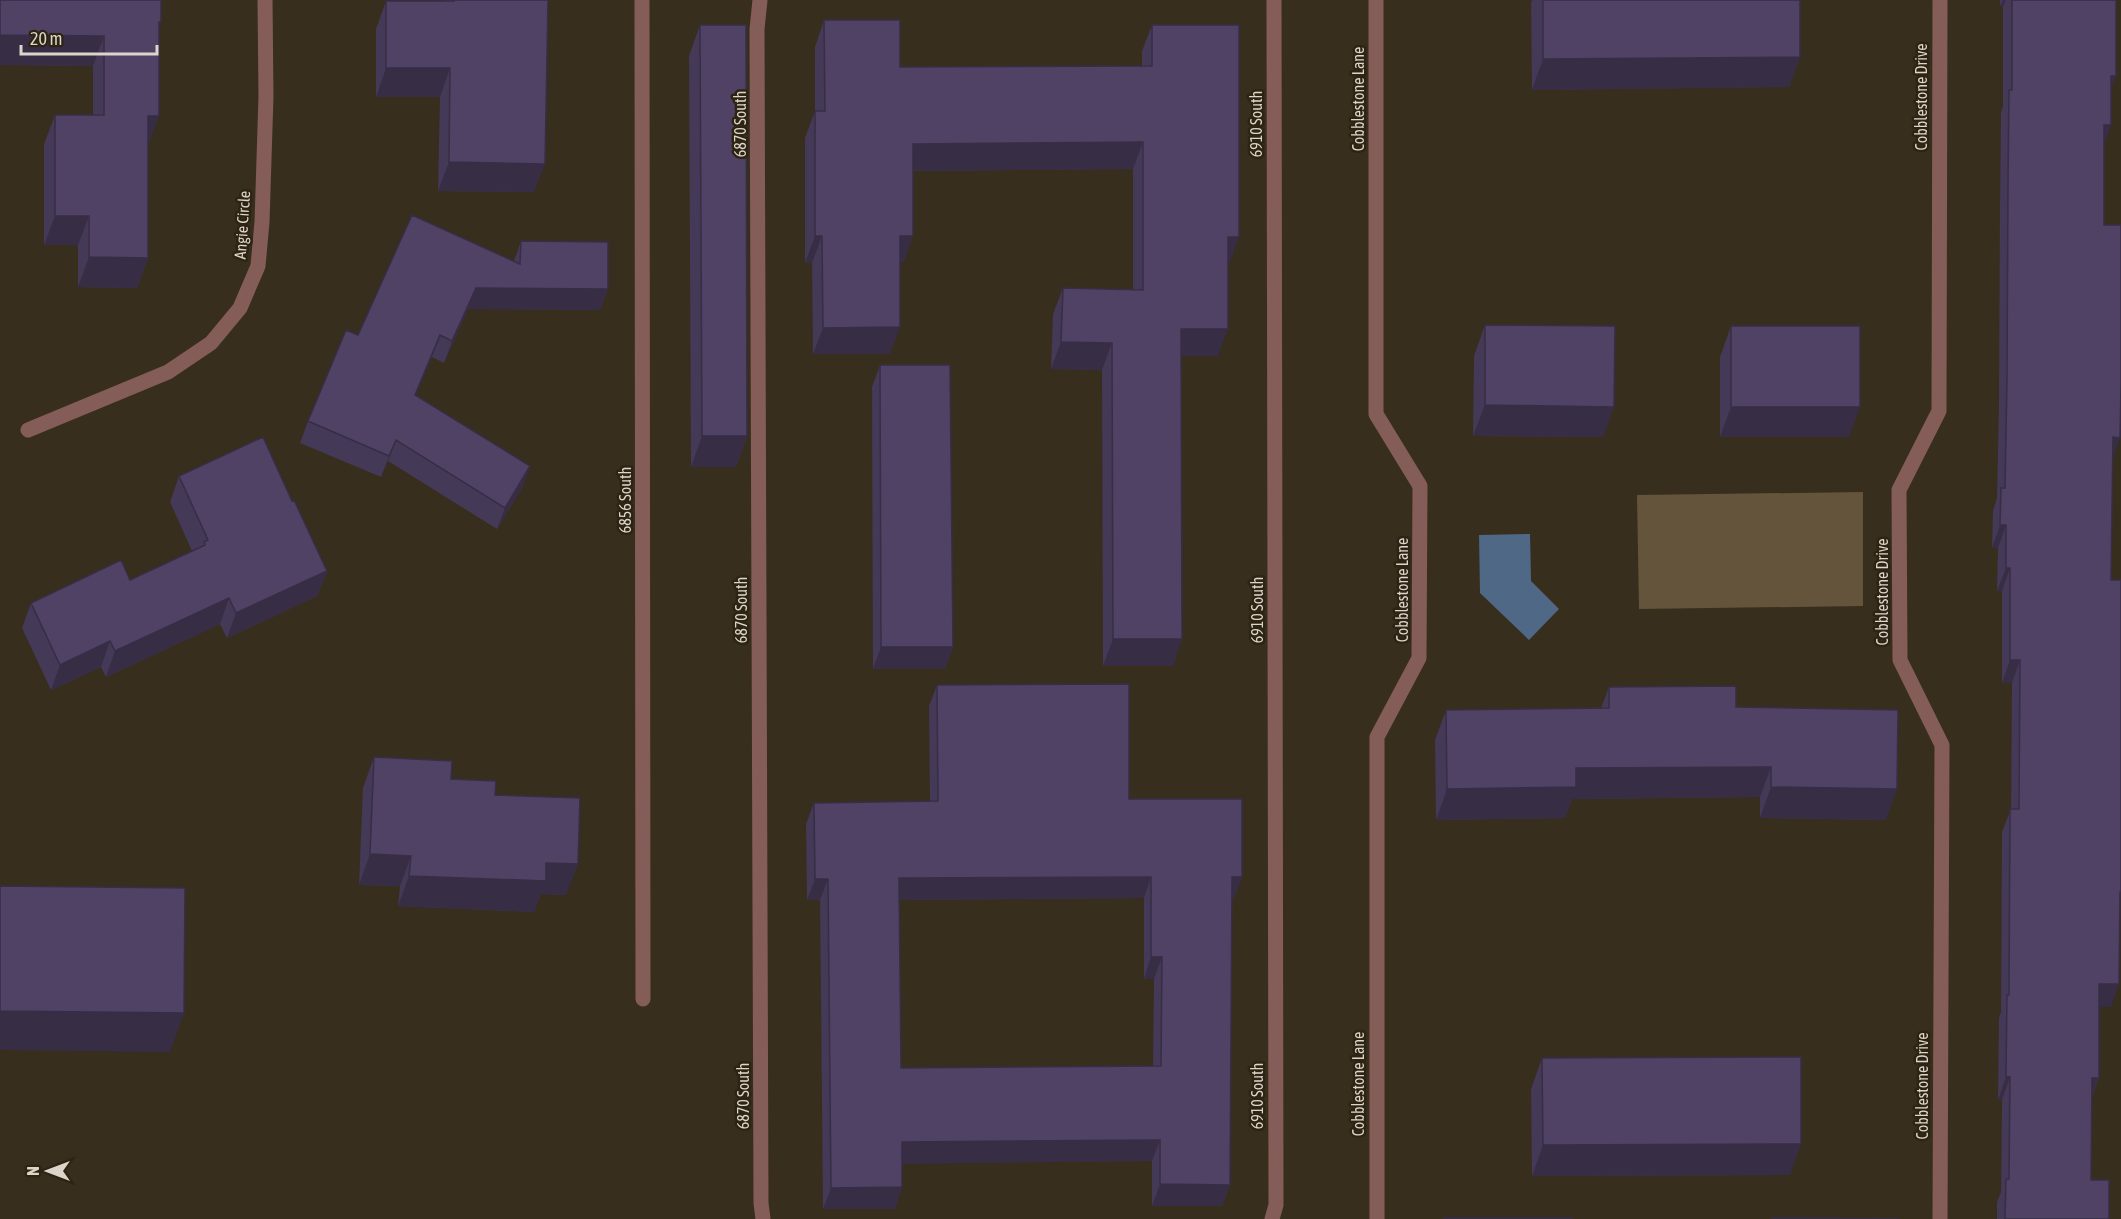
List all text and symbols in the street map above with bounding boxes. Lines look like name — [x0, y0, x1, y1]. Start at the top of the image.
scale bar — [21, 18, 158, 56]
text: 20 m — [30, 28, 62, 49]
street label: Cobblestone Drive — [1912, 43, 1930, 151]
street label: Cobblestone Lane — [1349, 47, 1367, 151]
street label: 6870 South — [731, 91, 749, 157]
street label: 6910 South — [1247, 91, 1265, 157]
street label: Angie Circle — [231, 190, 254, 260]
street label: 6856 South — [616, 467, 634, 533]
street label: Cobblestone Lane — [1393, 538, 1411, 642]
street label: Cobblestone Drive — [1873, 538, 1891, 646]
street label: 6870 South — [732, 577, 750, 643]
street label: 6910 South — [1248, 577, 1266, 643]
street label: Cobblestone Lane — [1349, 1032, 1367, 1136]
street label: Cobblestone Drive — [1913, 1032, 1931, 1140]
street label: 6870 South — [734, 1063, 752, 1129]
street label: 6910 South — [1248, 1063, 1266, 1129]
north arrow — [18, 1141, 78, 1201]
text: N — [24, 1166, 42, 1176]

